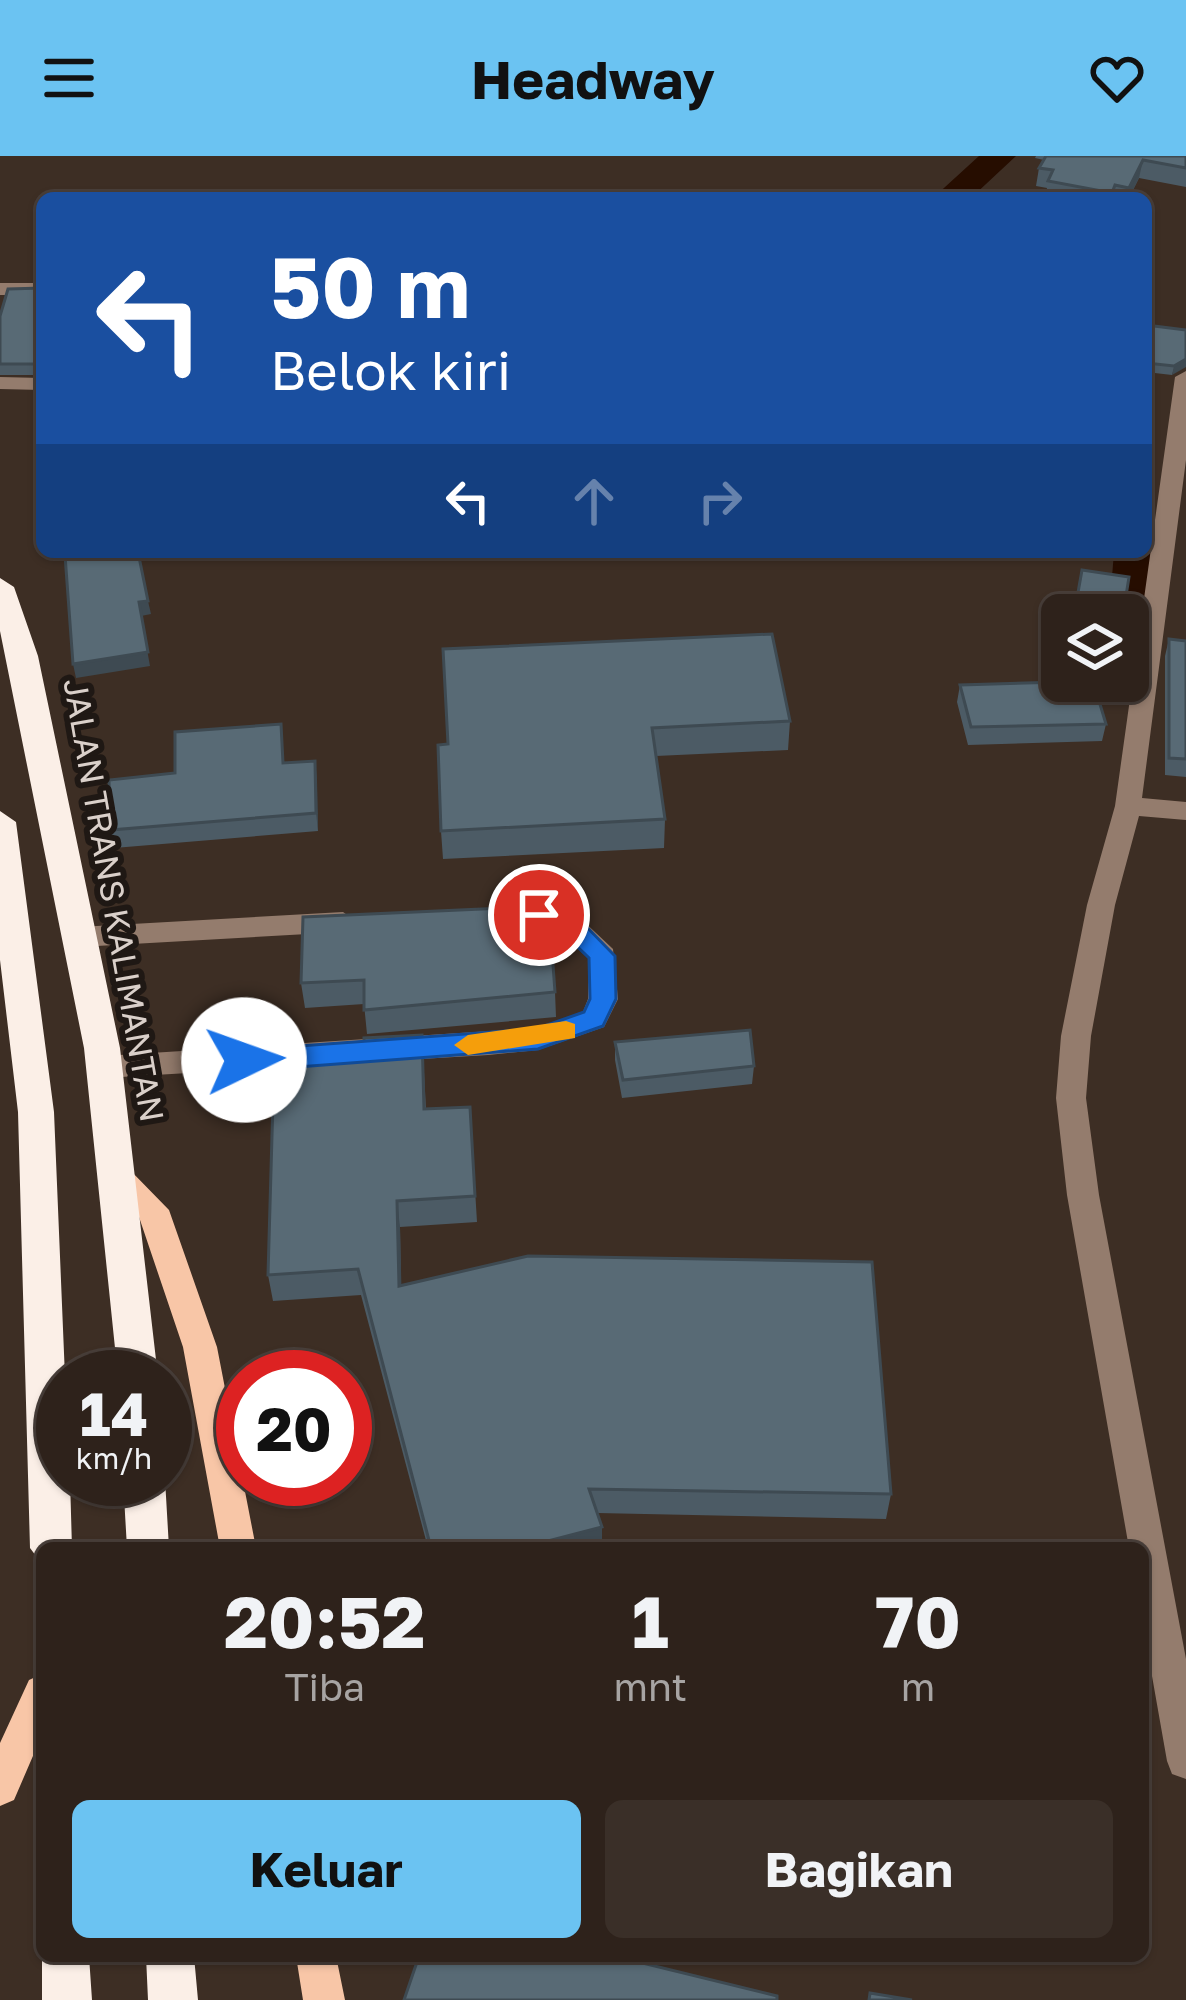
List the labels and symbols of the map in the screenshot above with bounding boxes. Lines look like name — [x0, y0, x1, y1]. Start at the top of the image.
street label: JALAN TRANS KALIMANTAN — [56, 675, 173, 1125]
pin — [488, 864, 590, 966]
position arrow — [181, 997, 307, 1123]
speed limit sign: 20 — [216, 1350, 372, 1506]

